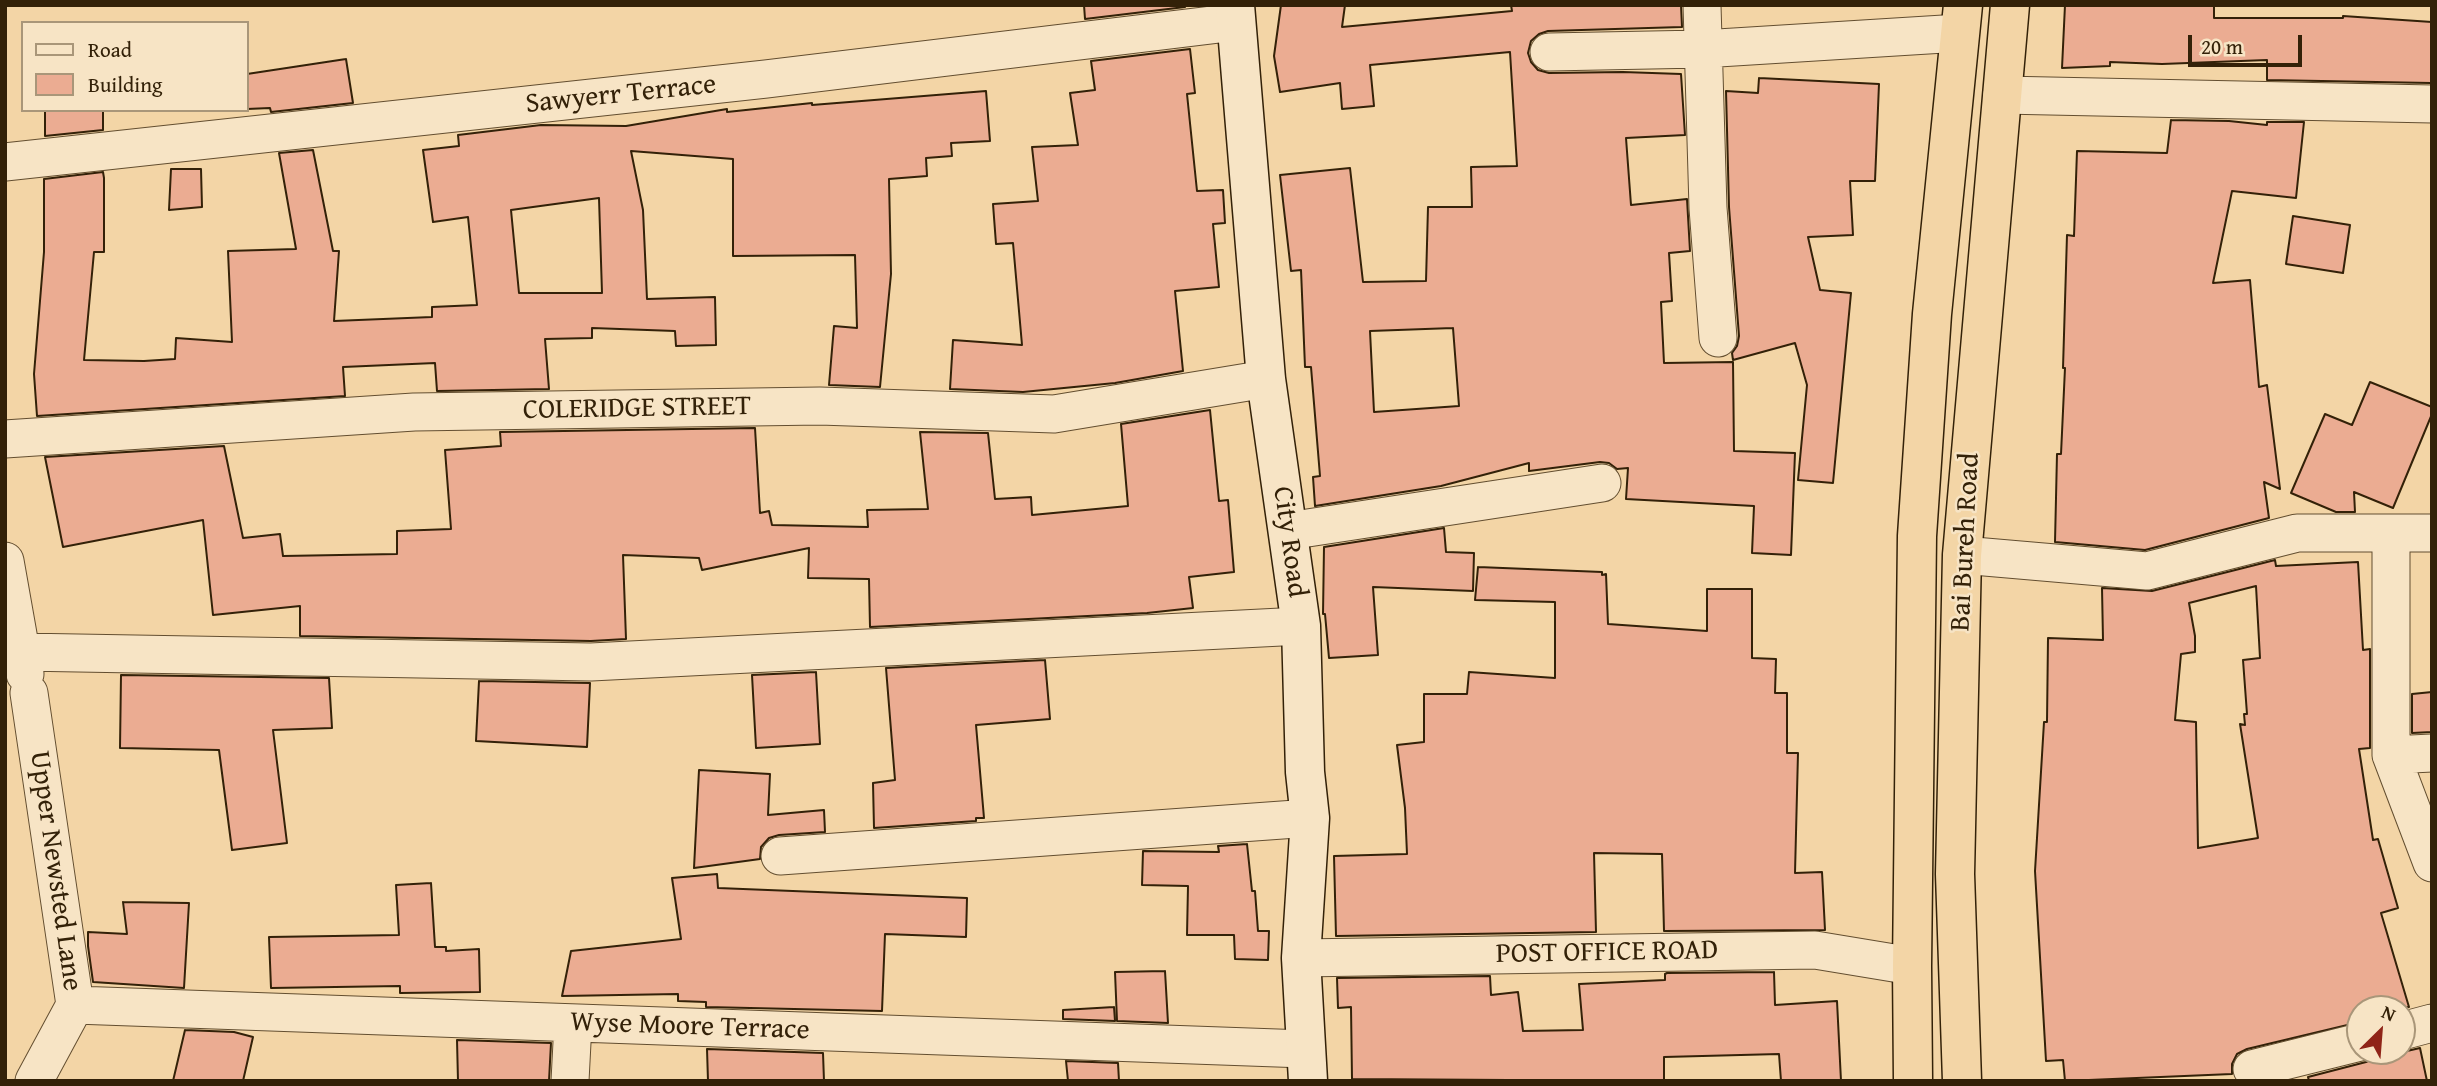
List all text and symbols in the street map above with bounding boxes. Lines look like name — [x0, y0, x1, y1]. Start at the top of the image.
legend — [21, 21, 248, 112]
scale bar — [2192, 21, 2306, 65]
text: 20 m — [2201, 31, 2243, 62]
text: Road — [88, 34, 132, 65]
street label: Sawyerr Terrace — [524, 68, 718, 122]
text: Building — [88, 69, 162, 100]
street label: COLERIDGE STREET — [523, 390, 751, 428]
street label: Bai Bureh Road — [1945, 452, 1987, 632]
street label: City Road — [1265, 484, 1313, 600]
street label: Upper Newsted Lane — [22, 749, 88, 993]
street label: POST OFFICE ROAD — [1496, 934, 1718, 972]
north arrow — [2346, 995, 2416, 1065]
text: N — [2377, 997, 2401, 1028]
street label: Wyse Moore Terrace — [570, 1006, 810, 1048]

